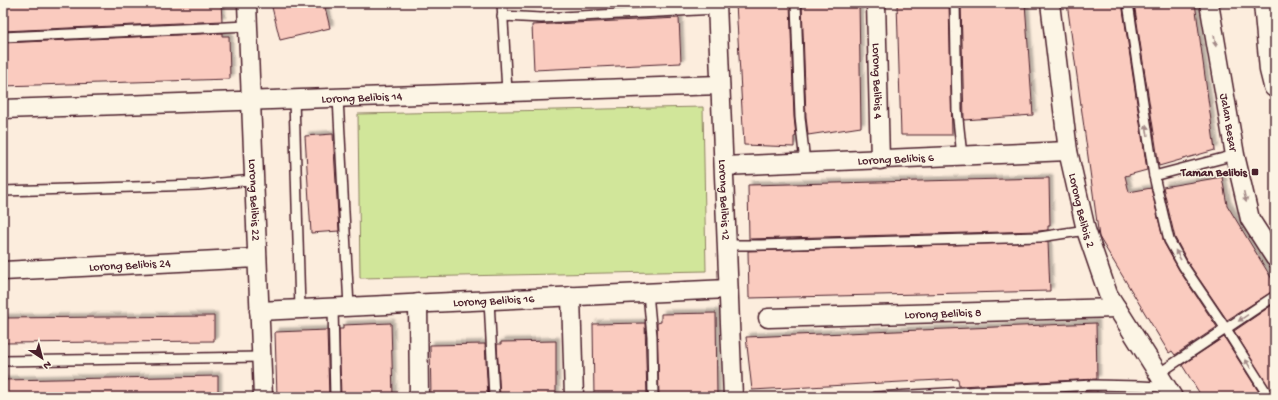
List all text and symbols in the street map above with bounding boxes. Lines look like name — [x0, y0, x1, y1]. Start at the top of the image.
one-way arrow — [1212, 35, 1218, 48]
street label: Lorong Belibis 4 — [868, 43, 884, 120]
street label: Lorong Belibis 14 — [321, 91, 403, 107]
street label: Jalan Besar — [1216, 93, 1240, 154]
one-way arrow — [1144, 123, 1150, 136]
street label: Lorong Belibis 6 — [857, 152, 935, 169]
street label: Lorong Belibis 22 — [244, 159, 262, 241]
street label: Lorong Belibis 12 — [714, 159, 732, 241]
place label: Taman Belibis — [1180, 167, 1248, 181]
marker: Taman Belibis — [1250, 167, 1260, 177]
street label: Lorong Belibis 2 — [1064, 172, 1097, 250]
one-way arrow — [1242, 190, 1248, 203]
one-way arrow — [1174, 249, 1181, 261]
street label: Lorong Belibis 24 — [89, 257, 172, 276]
street label: Lorong Belibis 16 — [453, 293, 536, 311]
street label: Lorong Belibis 8 — [904, 307, 982, 323]
one-way arrow — [1237, 314, 1248, 322]
north arrow — [22, 338, 62, 378]
text: N — [40, 358, 53, 371]
one-way arrow — [1245, 358, 1252, 370]

